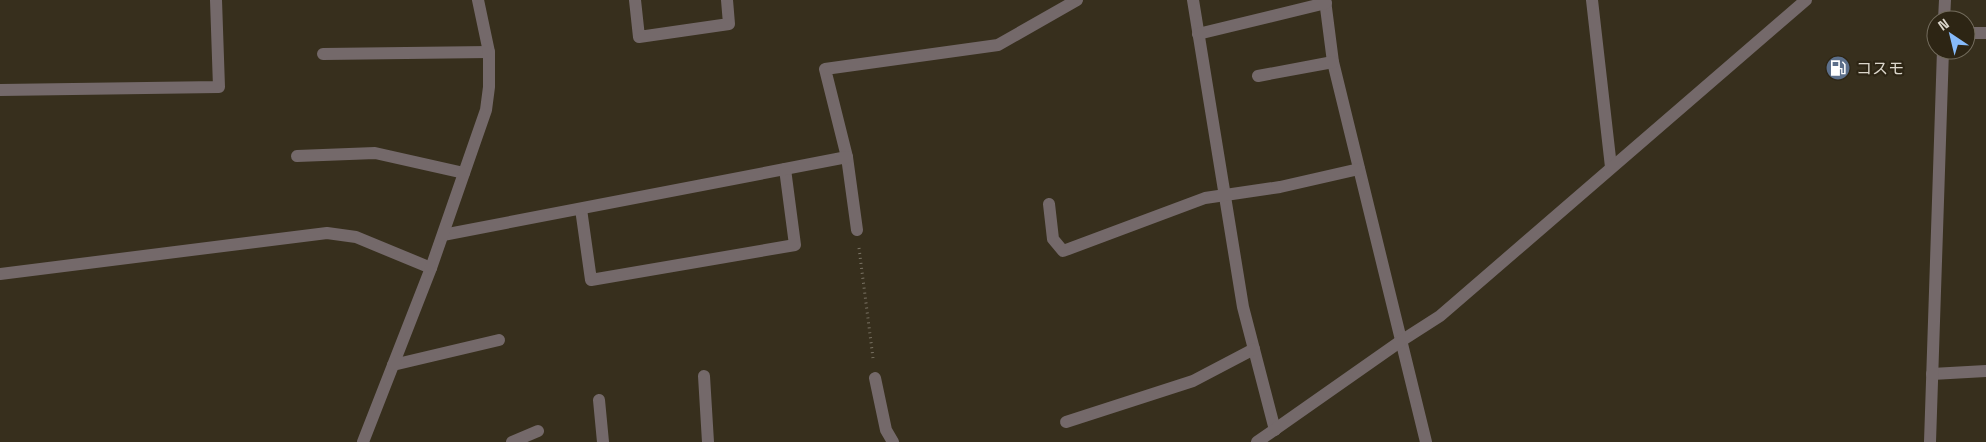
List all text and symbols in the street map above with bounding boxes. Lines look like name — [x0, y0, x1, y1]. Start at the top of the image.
north arrow — [1926, 10, 1976, 60]
text: N — [1935, 14, 1953, 34]
fuel station icon: コスモ — [1825, 55, 1851, 81]
place label: コスモ — [1856, 58, 1904, 79]

